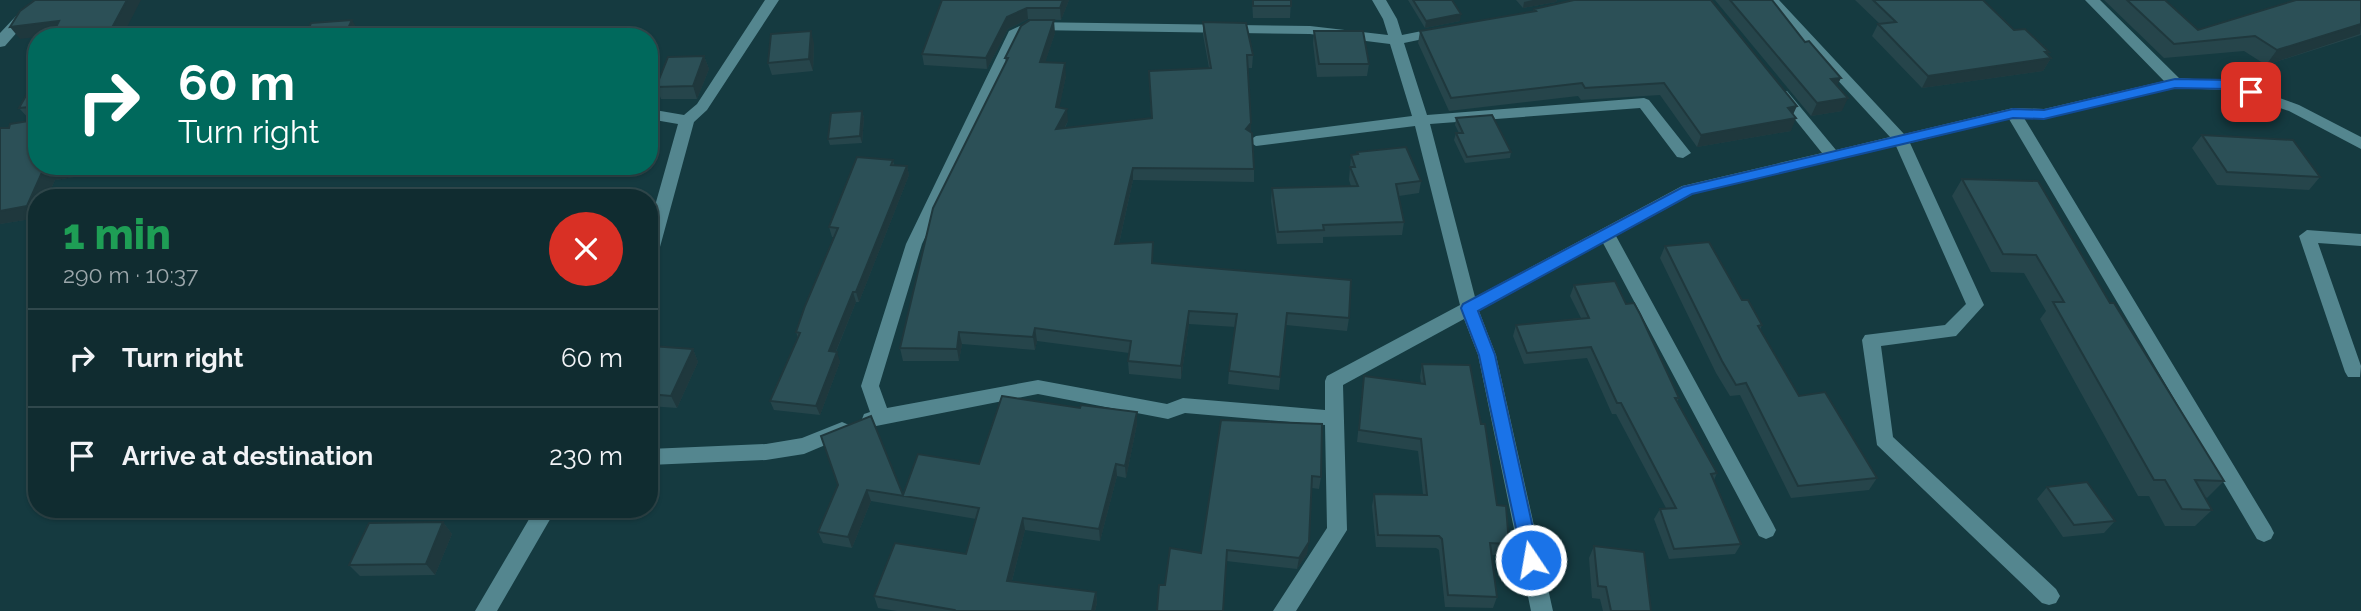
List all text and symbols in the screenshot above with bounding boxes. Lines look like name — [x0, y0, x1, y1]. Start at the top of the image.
text: 60 m — [178, 54, 295, 111]
icon: right — [63, 56, 154, 147]
pin — [2221, 62, 2281, 122]
icon: arrive — [2232, 73, 2270, 111]
text: Turn right — [178, 113, 319, 150]
text: 1 min — [63, 210, 171, 259]
button: close — [549, 212, 623, 286]
text: 290 m · 10:37 — [63, 261, 198, 288]
icon: right — [63, 339, 101, 377]
text: Turn right — [122, 343, 243, 373]
text: 60 m — [561, 343, 623, 373]
icon: arrive — [63, 437, 101, 475]
text: Arrive at destination — [122, 441, 373, 471]
text: 230 m — [549, 441, 623, 471]
position arrow — [1494, 523, 1568, 597]

